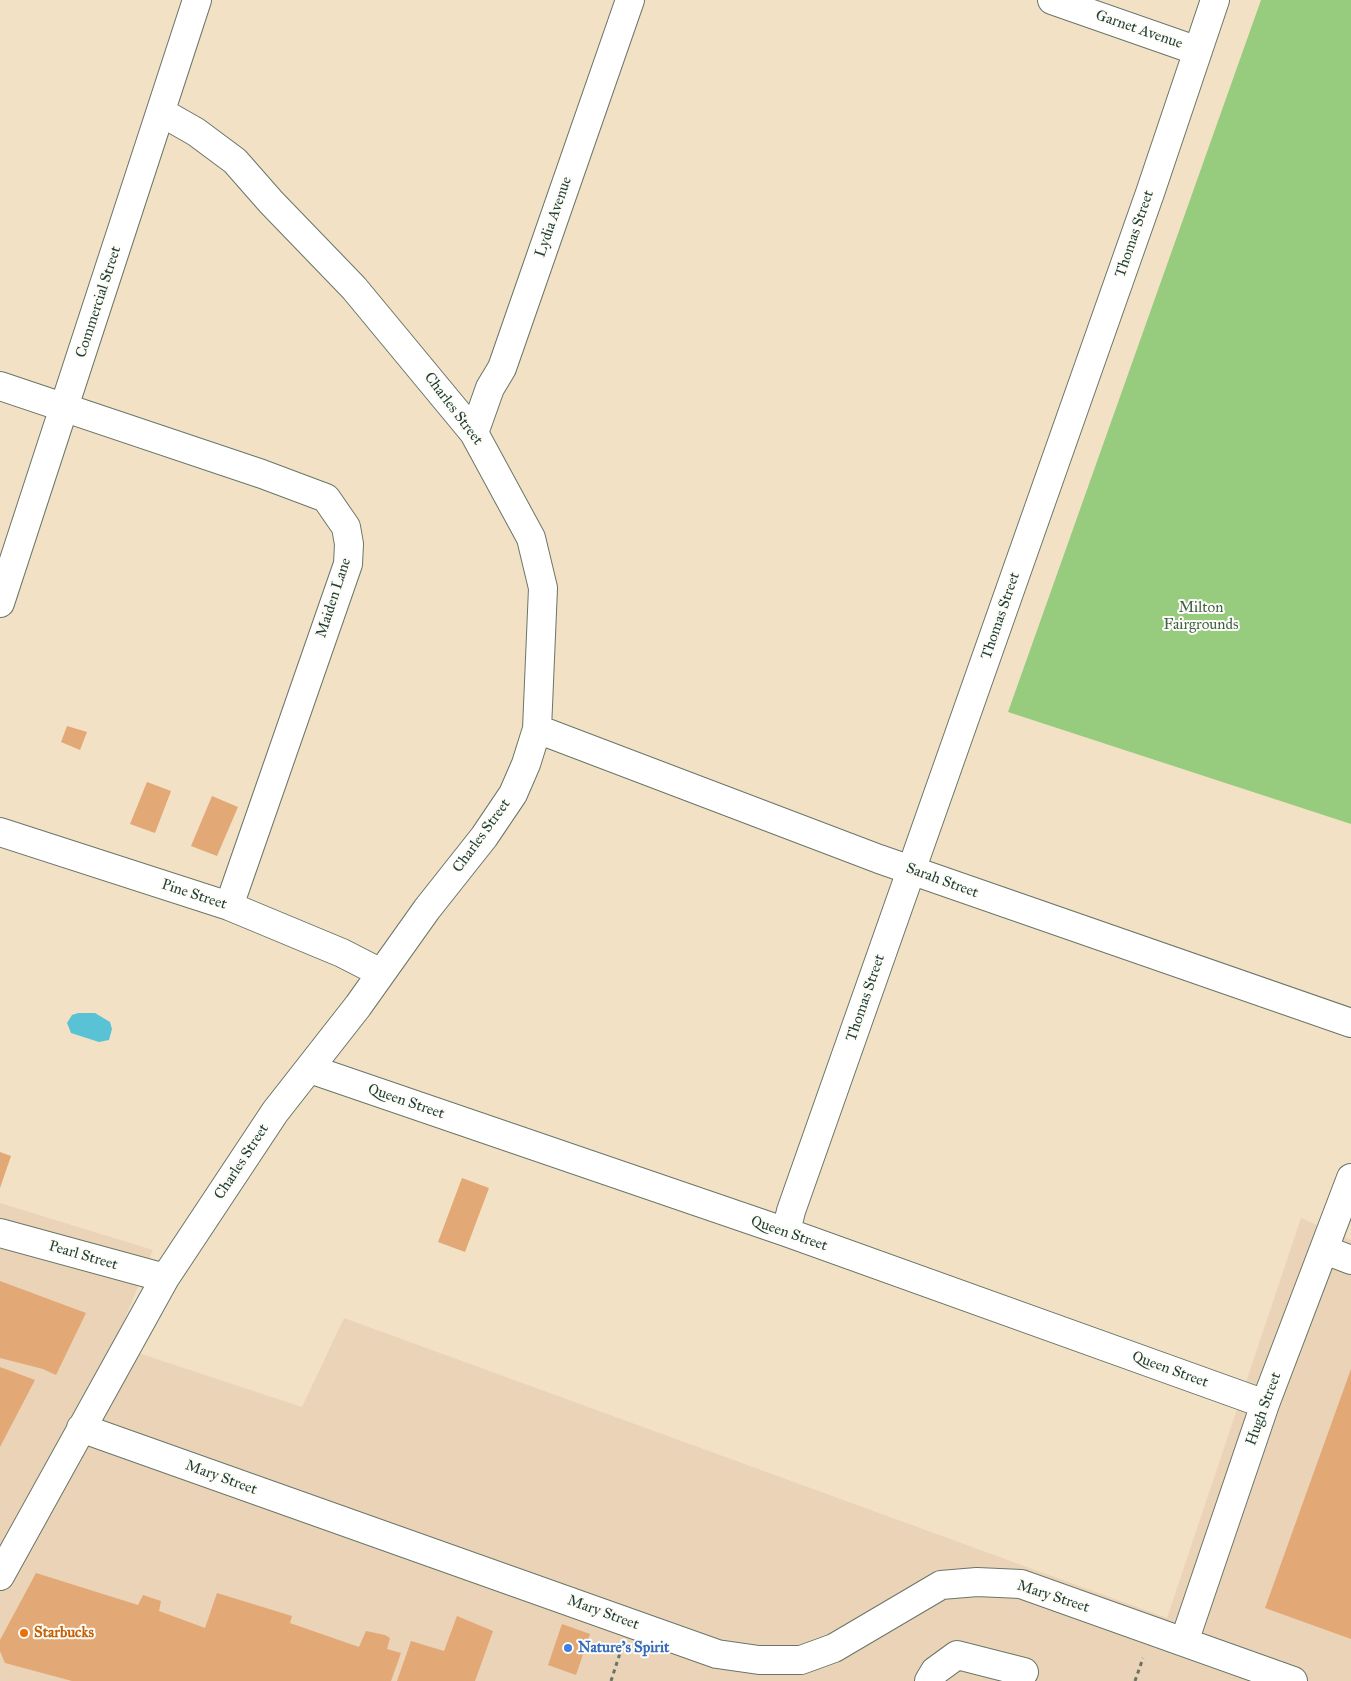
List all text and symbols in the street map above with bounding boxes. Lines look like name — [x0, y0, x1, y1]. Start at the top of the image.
street label: Garnet Avenue — [1093, 7, 1185, 53]
street label: Lydia Avenue — [532, 174, 576, 260]
street label: Thomas Street — [1112, 188, 1158, 280]
street label: Commercial Street — [72, 244, 126, 360]
street label: Charles Street — [420, 369, 486, 449]
street label: Maiden Lane — [313, 556, 355, 640]
street label: Thomas Street — [978, 570, 1024, 662]
park label: Milton Fairgrounds — [1164, 599, 1238, 634]
street label: Charles Street — [449, 796, 515, 876]
street label: Sarah Street — [903, 860, 981, 902]
street label: Pine Street — [159, 876, 229, 914]
street label: Thomas Street — [843, 952, 889, 1044]
street label: Queen Street — [365, 1081, 447, 1123]
street label: Charles Street — [211, 1121, 273, 1203]
street label: Queen Street — [748, 1213, 830, 1255]
street label: Pearl Street — [46, 1238, 120, 1274]
street label: Queen Street — [1129, 1348, 1211, 1392]
street label: Hugh Street — [1242, 1370, 1286, 1448]
street label: Mary Street — [183, 1457, 259, 1499]
street label: Mary Street — [1015, 1577, 1091, 1617]
street label: Mary Street — [565, 1592, 641, 1634]
place label: Starbucks — [34, 1624, 94, 1642]
marker: Starbucks — [18, 1627, 30, 1639]
place label: Nature's Spirit — [578, 1639, 669, 1657]
marker: Nature's Spirit — [562, 1642, 574, 1654]

